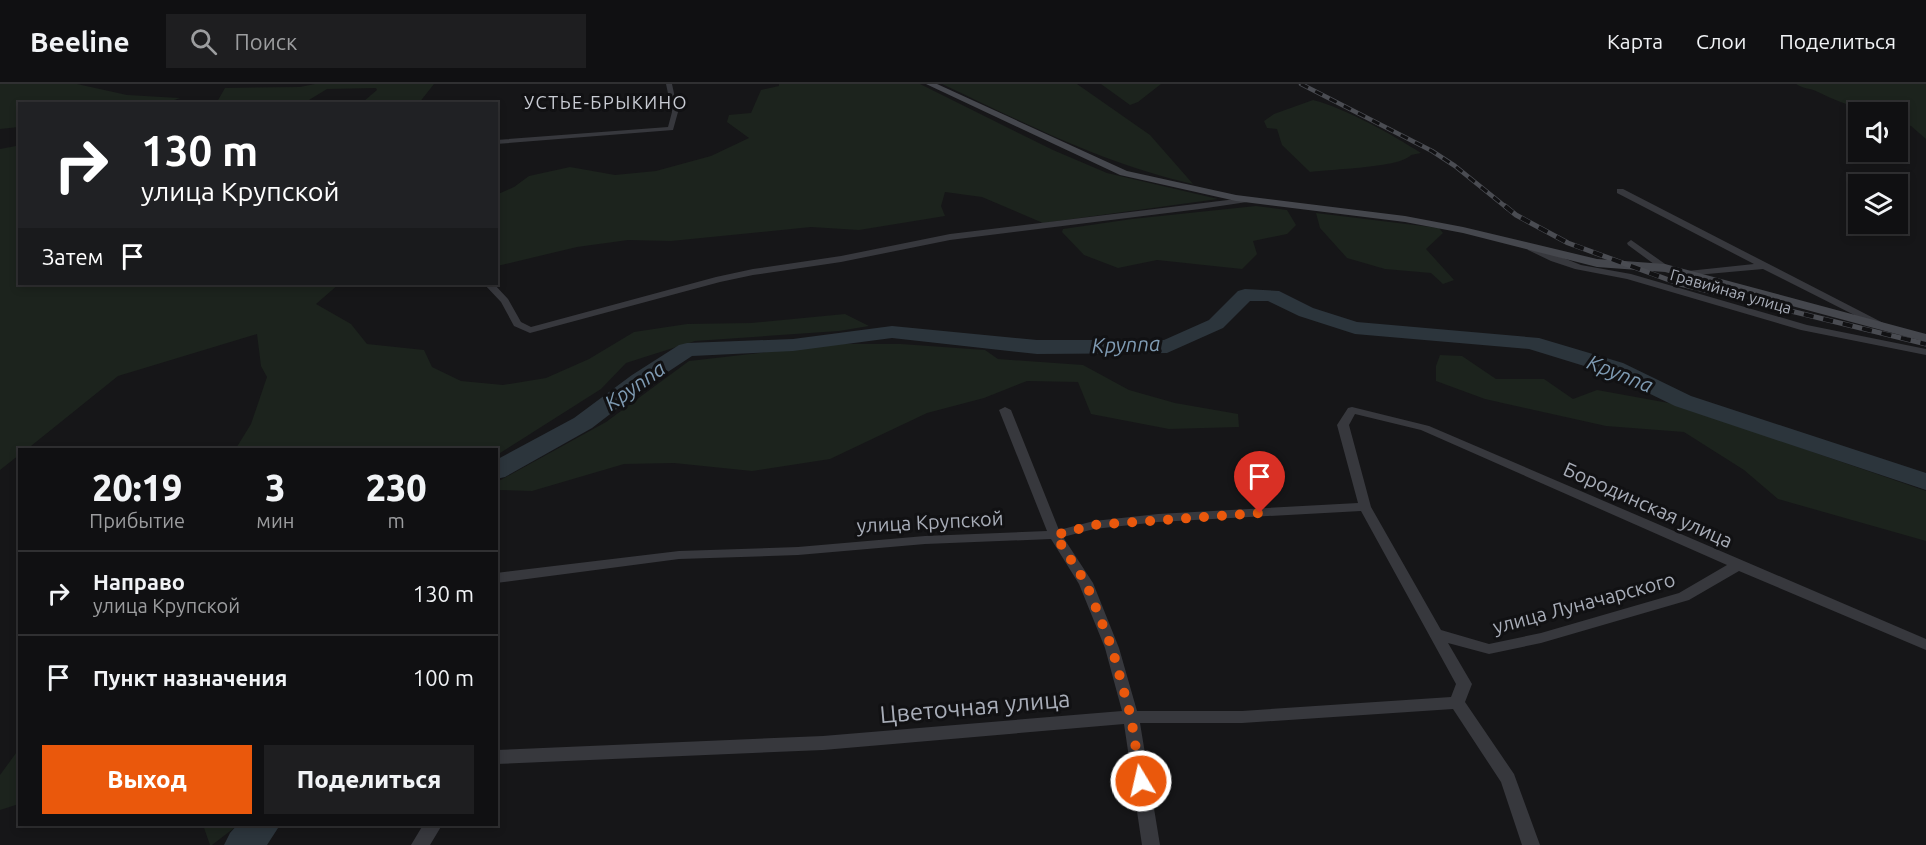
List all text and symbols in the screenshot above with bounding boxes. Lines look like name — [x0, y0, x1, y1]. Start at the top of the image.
search box — [166, 14, 586, 68]
icon: search — [187, 25, 220, 58]
text: Beeline — [30, 26, 130, 57]
text: Поиск — [235, 29, 297, 54]
text: Карта — [1607, 29, 1663, 53]
text: Слои — [1696, 29, 1746, 53]
text: Поделиться — [1779, 29, 1896, 53]
district label: УСТЬЕ-БРЫКИНО — [524, 92, 688, 112]
map controls — [1848, 102, 1908, 234]
button: sound — [1848, 102, 1908, 162]
icon: right — [42, 126, 120, 204]
text: 130 m — [141, 127, 258, 174]
button: layers — [1848, 174, 1908, 234]
text: улица Крупской — [141, 176, 340, 206]
icon: arrive — [116, 240, 149, 273]
text: Затем — [42, 244, 104, 269]
street label: Гравийная улица — [1668, 265, 1794, 317]
water label: Круппа — [1091, 331, 1161, 357]
water label: Круппа — [1584, 349, 1657, 397]
water label: Круппа — [599, 356, 669, 415]
pin — [1234, 451, 1285, 513]
street label: Бородинская улица — [1560, 457, 1736, 552]
icon: arrive — [1243, 460, 1276, 493]
text: 20:19 — [92, 467, 182, 508]
text: 3 — [265, 467, 286, 508]
text: 230 — [366, 467, 427, 508]
street label: улица Крупской — [856, 506, 1004, 537]
text: Прибытие — [89, 509, 185, 532]
text: мин — [256, 509, 294, 532]
text: m — [388, 509, 405, 532]
street label: улица Луначарского — [1490, 567, 1678, 638]
text: Направо — [93, 569, 185, 594]
icon: right — [42, 577, 75, 610]
text: 130 m — [413, 581, 474, 606]
text: улица Крупской — [93, 594, 240, 617]
icon: arrive — [42, 661, 75, 694]
text: Пункт назначения — [93, 665, 287, 690]
text: 100 m — [413, 665, 474, 690]
street label: Цветочная улица — [879, 685, 1071, 728]
button: Выход — [42, 745, 252, 814]
button: Поделиться — [264, 745, 474, 814]
position arrow — [1109, 749, 1173, 813]

